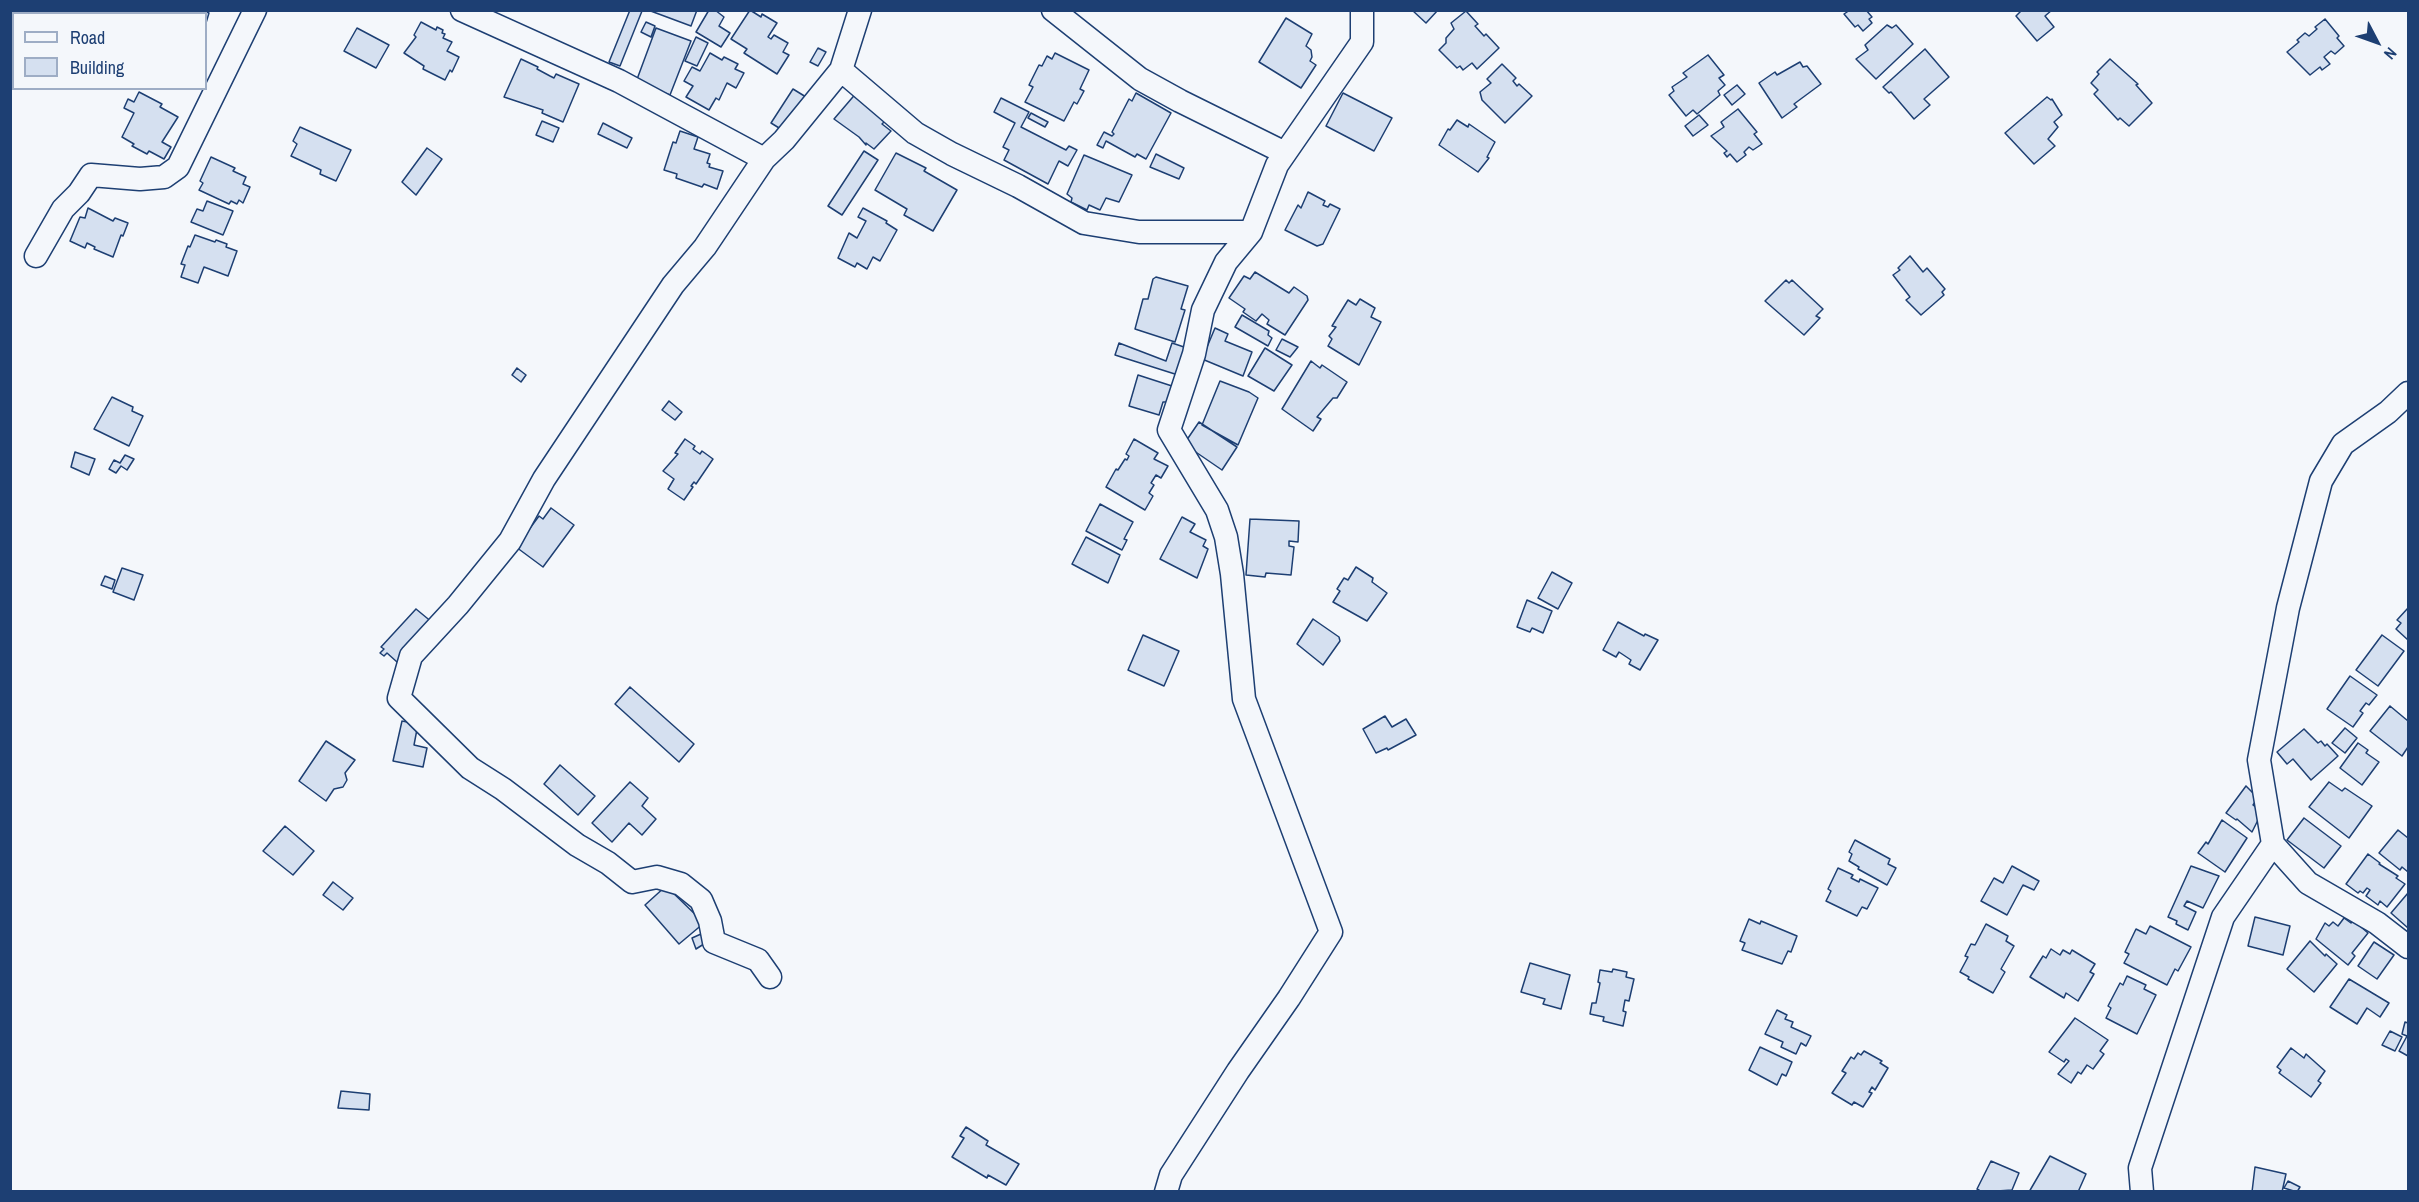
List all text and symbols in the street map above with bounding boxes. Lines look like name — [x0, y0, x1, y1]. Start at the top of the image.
legend — [12, 12, 207, 90]
north arrow — [2347, 12, 2407, 72]
text: Road — [70, 25, 105, 50]
text: N — [2379, 43, 2402, 65]
text: Building — [70, 55, 124, 80]

